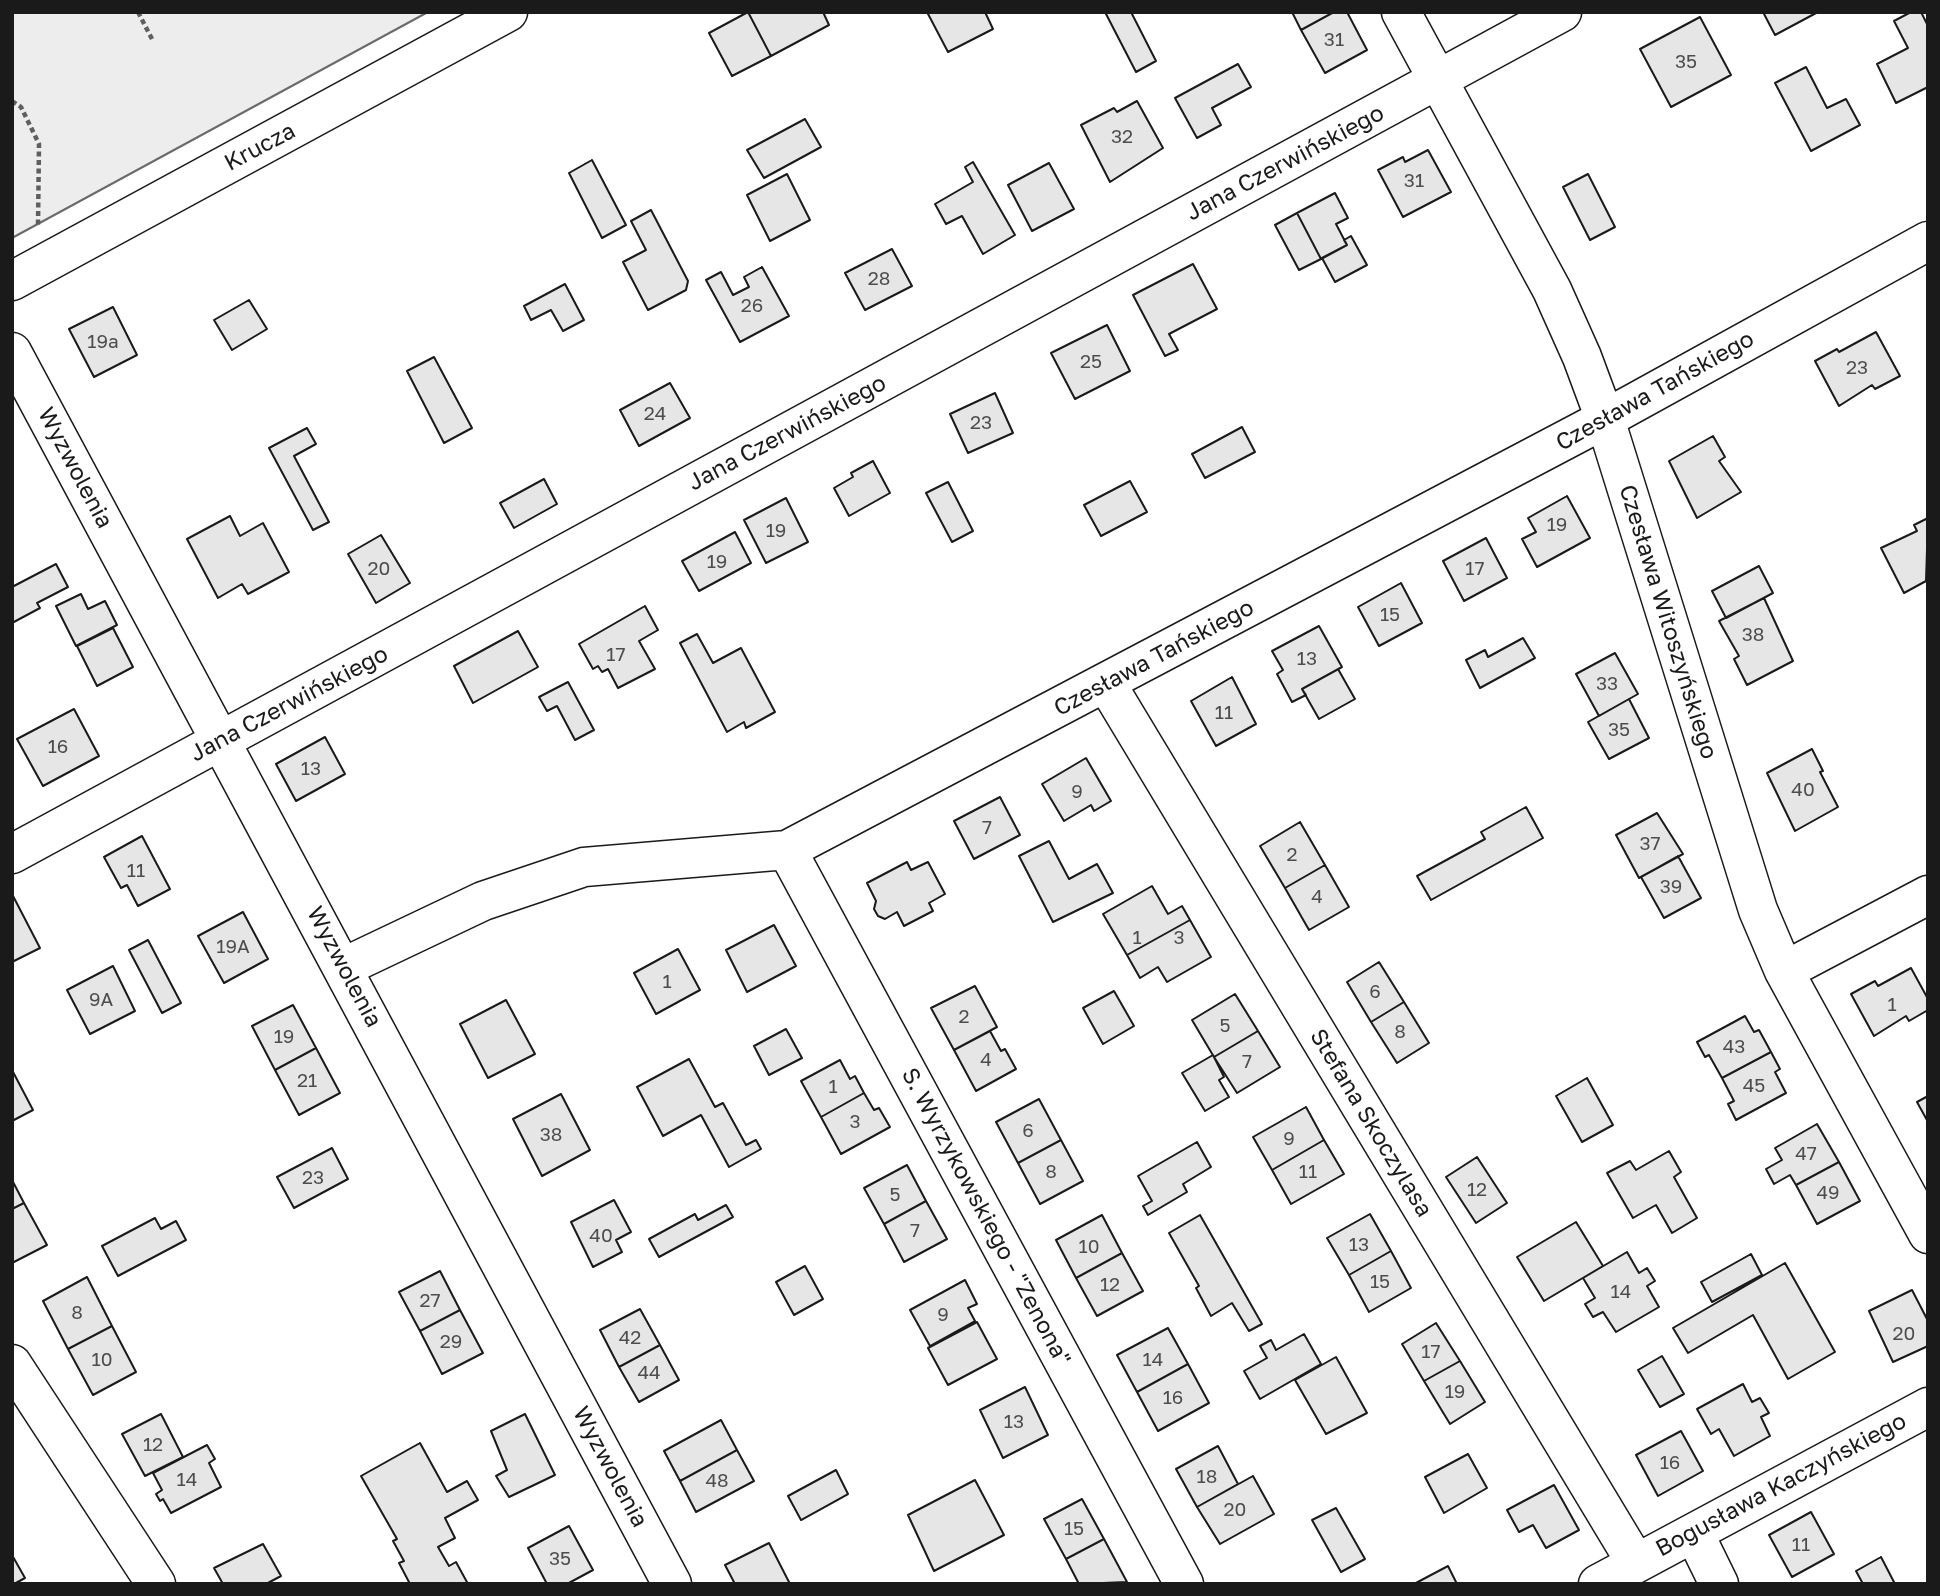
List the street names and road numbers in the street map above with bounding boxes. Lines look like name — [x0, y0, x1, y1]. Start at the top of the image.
street label: Jana Czerwińskiego — [1181, 99, 1389, 227]
street label: Krucza — [220, 117, 300, 177]
street label: Czesława Tańskiego — [1551, 325, 1759, 457]
street label: Jana Czerwińskiego — [683, 369, 891, 497]
street label: Wyzwolenia — [32, 403, 118, 533]
street label: Czesława Witoszyńskiego — [1613, 482, 1723, 762]
street label: Czesława Tańskiego — [1049, 594, 1259, 722]
street label: Jana Czerwińskiego — [185, 640, 393, 768]
street label: Wyzwolenia — [301, 902, 387, 1032]
street label: Stefana Skoczylasa — [1304, 1024, 1438, 1222]
street label: S. Wyrzykowskiego - "Zenona" — [896, 1063, 1076, 1371]
street label: Wyzwolenia — [567, 1402, 653, 1532]
street label: Bogusława Kaczyńskiego — [1651, 1407, 1911, 1563]

